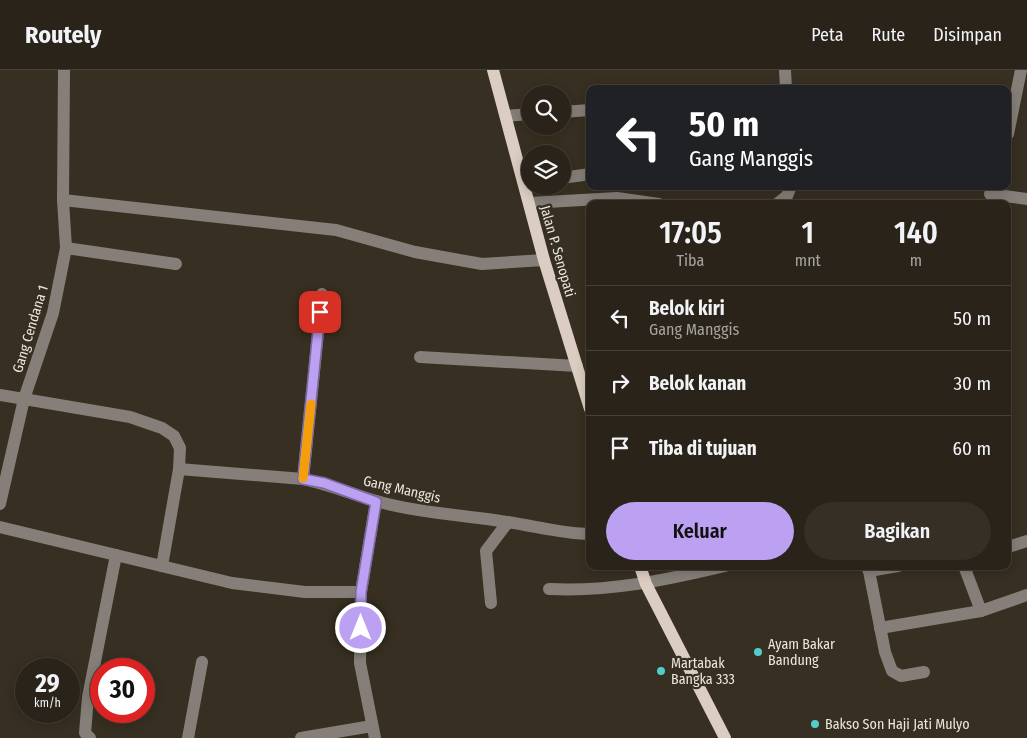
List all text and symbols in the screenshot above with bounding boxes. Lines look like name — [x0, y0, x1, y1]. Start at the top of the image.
text: Routely — [25, 21, 101, 49]
text: Peta — [811, 24, 843, 46]
text: Rute — [871, 24, 905, 46]
text: Disimpan — [933, 24, 1002, 46]
map controls — [521, 85, 571, 195]
button: search — [521, 85, 571, 135]
text: 50 m — [689, 103, 759, 145]
icon: left — [606, 105, 671, 170]
button: layers — [521, 145, 571, 195]
text: Gang Manggis — [689, 145, 813, 172]
street label: Jalan P. Senopati — [536, 203, 579, 299]
text: 17:05 — [659, 215, 722, 251]
text: 1 — [802, 215, 814, 251]
text: 140 — [894, 215, 938, 251]
text: Tiba — [677, 251, 704, 270]
text: mnt — [795, 251, 821, 270]
text: m — [910, 251, 922, 270]
street label: Gang Cendana 1 — [9, 283, 52, 375]
pin — [299, 291, 341, 333]
text: Belok kiri — [649, 297, 725, 320]
icon: arrive — [306, 298, 334, 326]
icon: left — [606, 304, 634, 332]
text: 50 m — [953, 307, 991, 330]
text: Gang Manggis — [649, 320, 739, 339]
icon: right — [606, 369, 634, 397]
text: Belok kanan — [649, 372, 746, 395]
text: 30 m — [953, 372, 991, 395]
icon: arrive — [606, 434, 634, 462]
text: Tiba di tujuan — [649, 437, 757, 460]
text: 60 m — [953, 437, 991, 460]
street label: Gang Manggis — [361, 472, 442, 507]
button: Keluar — [606, 502, 794, 560]
button: Bagikan — [804, 502, 991, 560]
position arrow — [334, 601, 386, 653]
place label: Ayam Bakar Bandung — [768, 636, 835, 669]
marker: Ayam Bakar Bandung — [752, 646, 764, 658]
place label: Martabak Bangka 333 — [671, 655, 735, 688]
speed limit sign: 30 — [90, 658, 155, 723]
marker: Martabak Bangka 333 — [655, 665, 667, 677]
text: 29 — [35, 669, 60, 699]
text: km/h — [34, 696, 61, 710]
place label: Bakso Son Haji Jati Mulyo — [825, 716, 970, 733]
marker: Bakso Son Haji Jati Mulyo — [809, 718, 821, 730]

